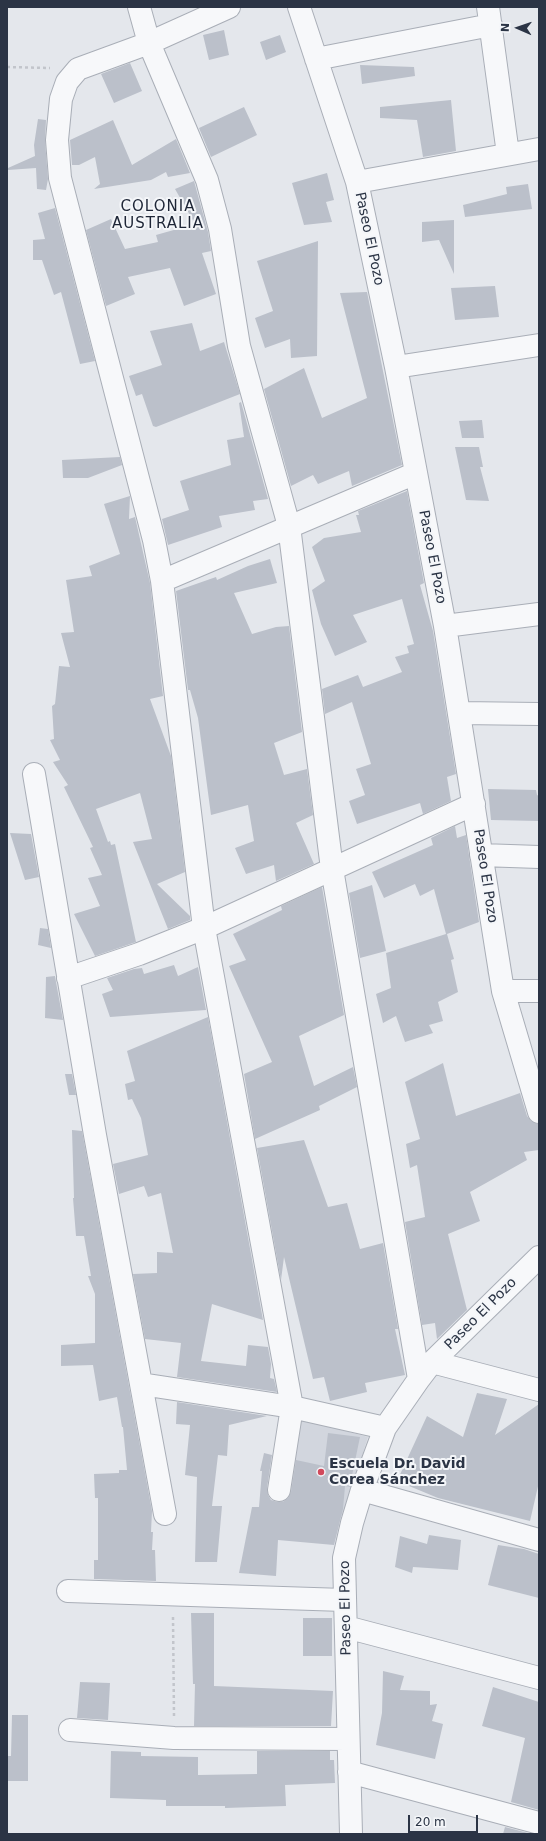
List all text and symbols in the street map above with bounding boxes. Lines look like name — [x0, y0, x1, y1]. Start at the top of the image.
north arrow — [498, 8, 538, 48]
text: N — [499, 23, 512, 32]
street label: Paseo El Pozo — [351, 191, 387, 287]
district label: COLONIA AUSTRALIA — [112, 198, 204, 233]
street label: Paseo El Pozo — [415, 509, 449, 605]
street label: Paseo El Pozo — [469, 828, 501, 924]
street label: Paseo El Pozo — [441, 1274, 521, 1354]
place label: Escuela Dr. David Corea Sánchez — [329, 1456, 466, 1488]
marker: Escuela Dr. David Corea Sánchez — [316, 1467, 326, 1477]
street label: Paseo El Pozo — [337, 1560, 355, 1656]
scale bar — [410, 1807, 480, 1833]
text: 20 m — [415, 1815, 446, 1829]

